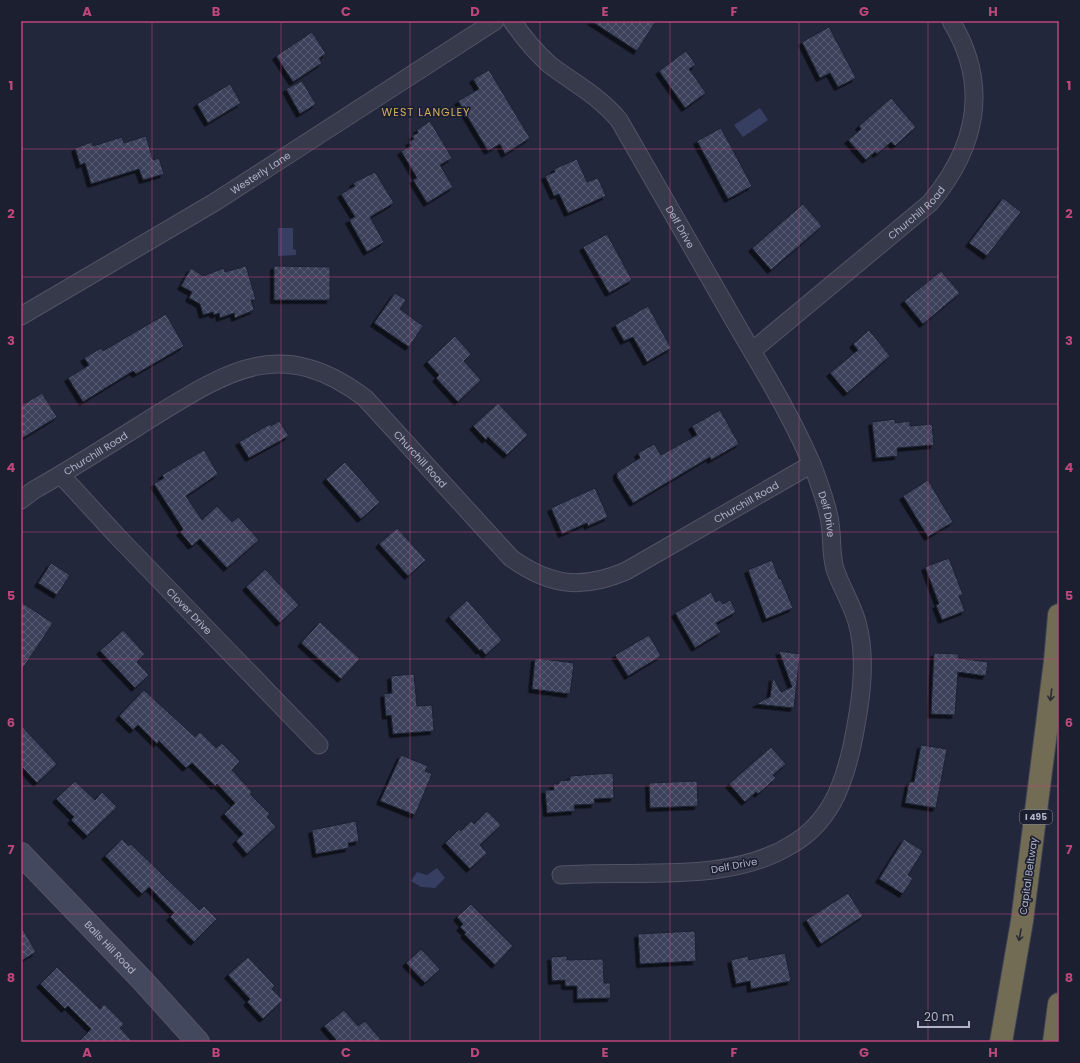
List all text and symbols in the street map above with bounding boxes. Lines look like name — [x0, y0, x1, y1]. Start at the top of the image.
text: A — [82, 2, 92, 21]
text: B — [212, 2, 221, 21]
text: C — [341, 2, 351, 21]
text: D — [470, 2, 480, 21]
text: E — [601, 2, 609, 21]
text: F — [730, 2, 738, 21]
text: G — [859, 2, 869, 21]
text: H — [988, 2, 998, 21]
text: 1 — [9, 76, 13, 95]
text: 1 — [1067, 76, 1071, 95]
district label: WEST LANGLEY — [382, 104, 471, 120]
street label: Westerly Lane — [227, 148, 294, 198]
street label: Churchill Road — [885, 183, 949, 243]
street label: Delf Drive — [662, 203, 698, 251]
text: 2 — [7, 204, 15, 223]
text: 2 — [1065, 204, 1073, 223]
text: 3 — [7, 331, 15, 350]
text: 3 — [1065, 331, 1073, 350]
street label: Churchill Road — [390, 427, 450, 491]
street label: Churchill Road — [61, 428, 131, 479]
text: 4 — [7, 458, 16, 477]
text: 4 — [1065, 458, 1074, 477]
street label: Churchill Road — [711, 478, 782, 527]
street label: Delf Drive — [814, 489, 838, 538]
street label: Clover Drive — [163, 585, 215, 638]
text: 5 — [7, 586, 15, 605]
text: 5 — [1065, 586, 1073, 605]
one-way arrow — [1047, 688, 1055, 701]
text: 6 — [7, 713, 15, 732]
text: 6 — [1065, 713, 1073, 732]
road number: I 495 — [1020, 810, 1052, 824]
street label: Capital Beltway — [1016, 836, 1041, 916]
text: 7 — [8, 840, 15, 859]
text: 7 — [1066, 840, 1073, 859]
street label: Delf Drive — [710, 854, 758, 877]
street label: Balls Hill Road — [81, 917, 139, 977]
one-way arrow — [1015, 928, 1023, 941]
text: 8 — [7, 968, 15, 987]
text: 8 — [1065, 968, 1073, 987]
scale bar — [918, 1003, 969, 1029]
text: 20 m — [924, 1008, 954, 1025]
text: A — [82, 1043, 92, 1062]
text: B — [212, 1043, 221, 1062]
text: C — [341, 1043, 351, 1062]
text: D — [470, 1043, 480, 1062]
text: E — [601, 1043, 609, 1062]
text: F — [730, 1043, 738, 1062]
text: G — [859, 1043, 869, 1062]
text: H — [988, 1043, 998, 1062]

